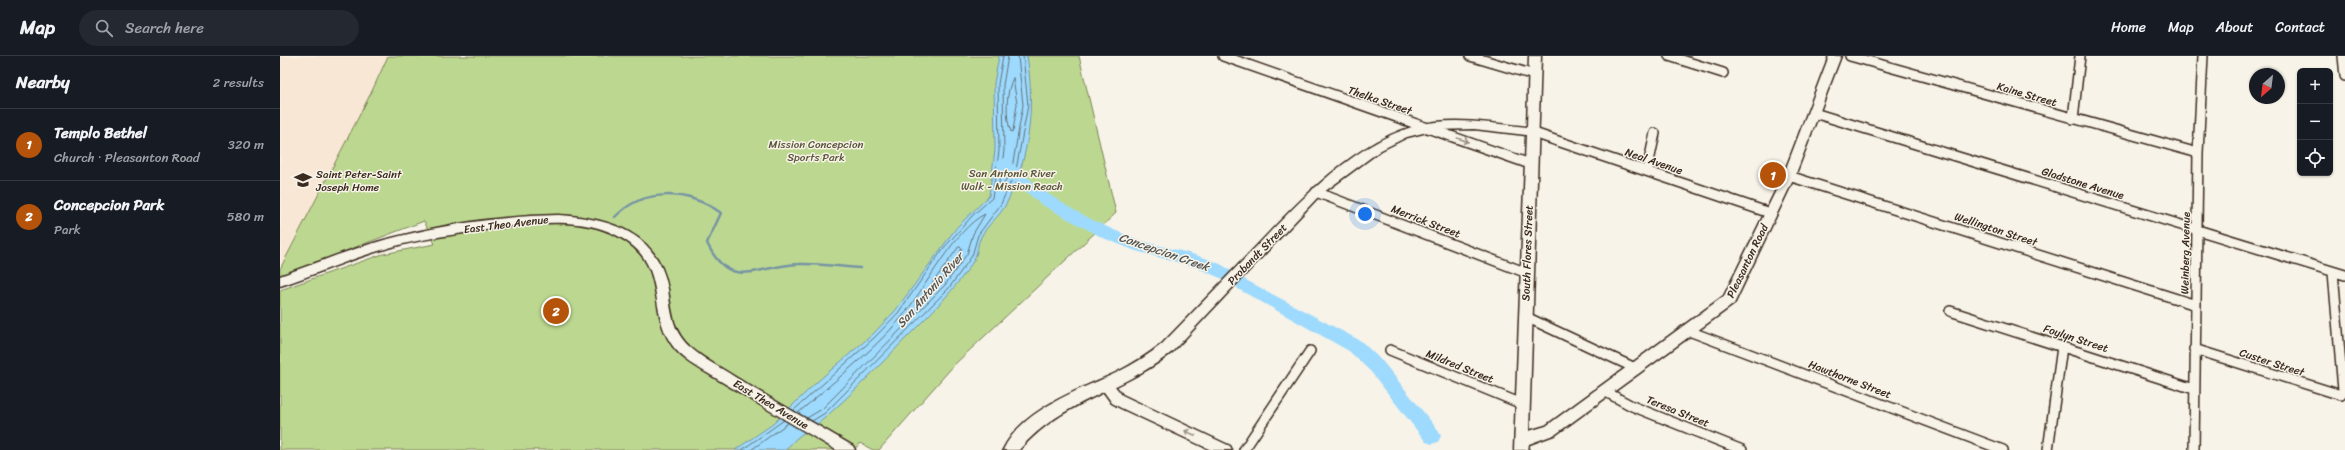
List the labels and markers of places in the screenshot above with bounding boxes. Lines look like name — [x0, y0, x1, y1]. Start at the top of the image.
pin: 1 — [1760, 160, 1786, 190]
place label: Saint Peter-Saint Joseph Home — [315, 165, 402, 197]
school or university icon: Saint Peter-Saint Joseph Home — [293, 170, 313, 190]
pin: 2 — [543, 296, 569, 326]

